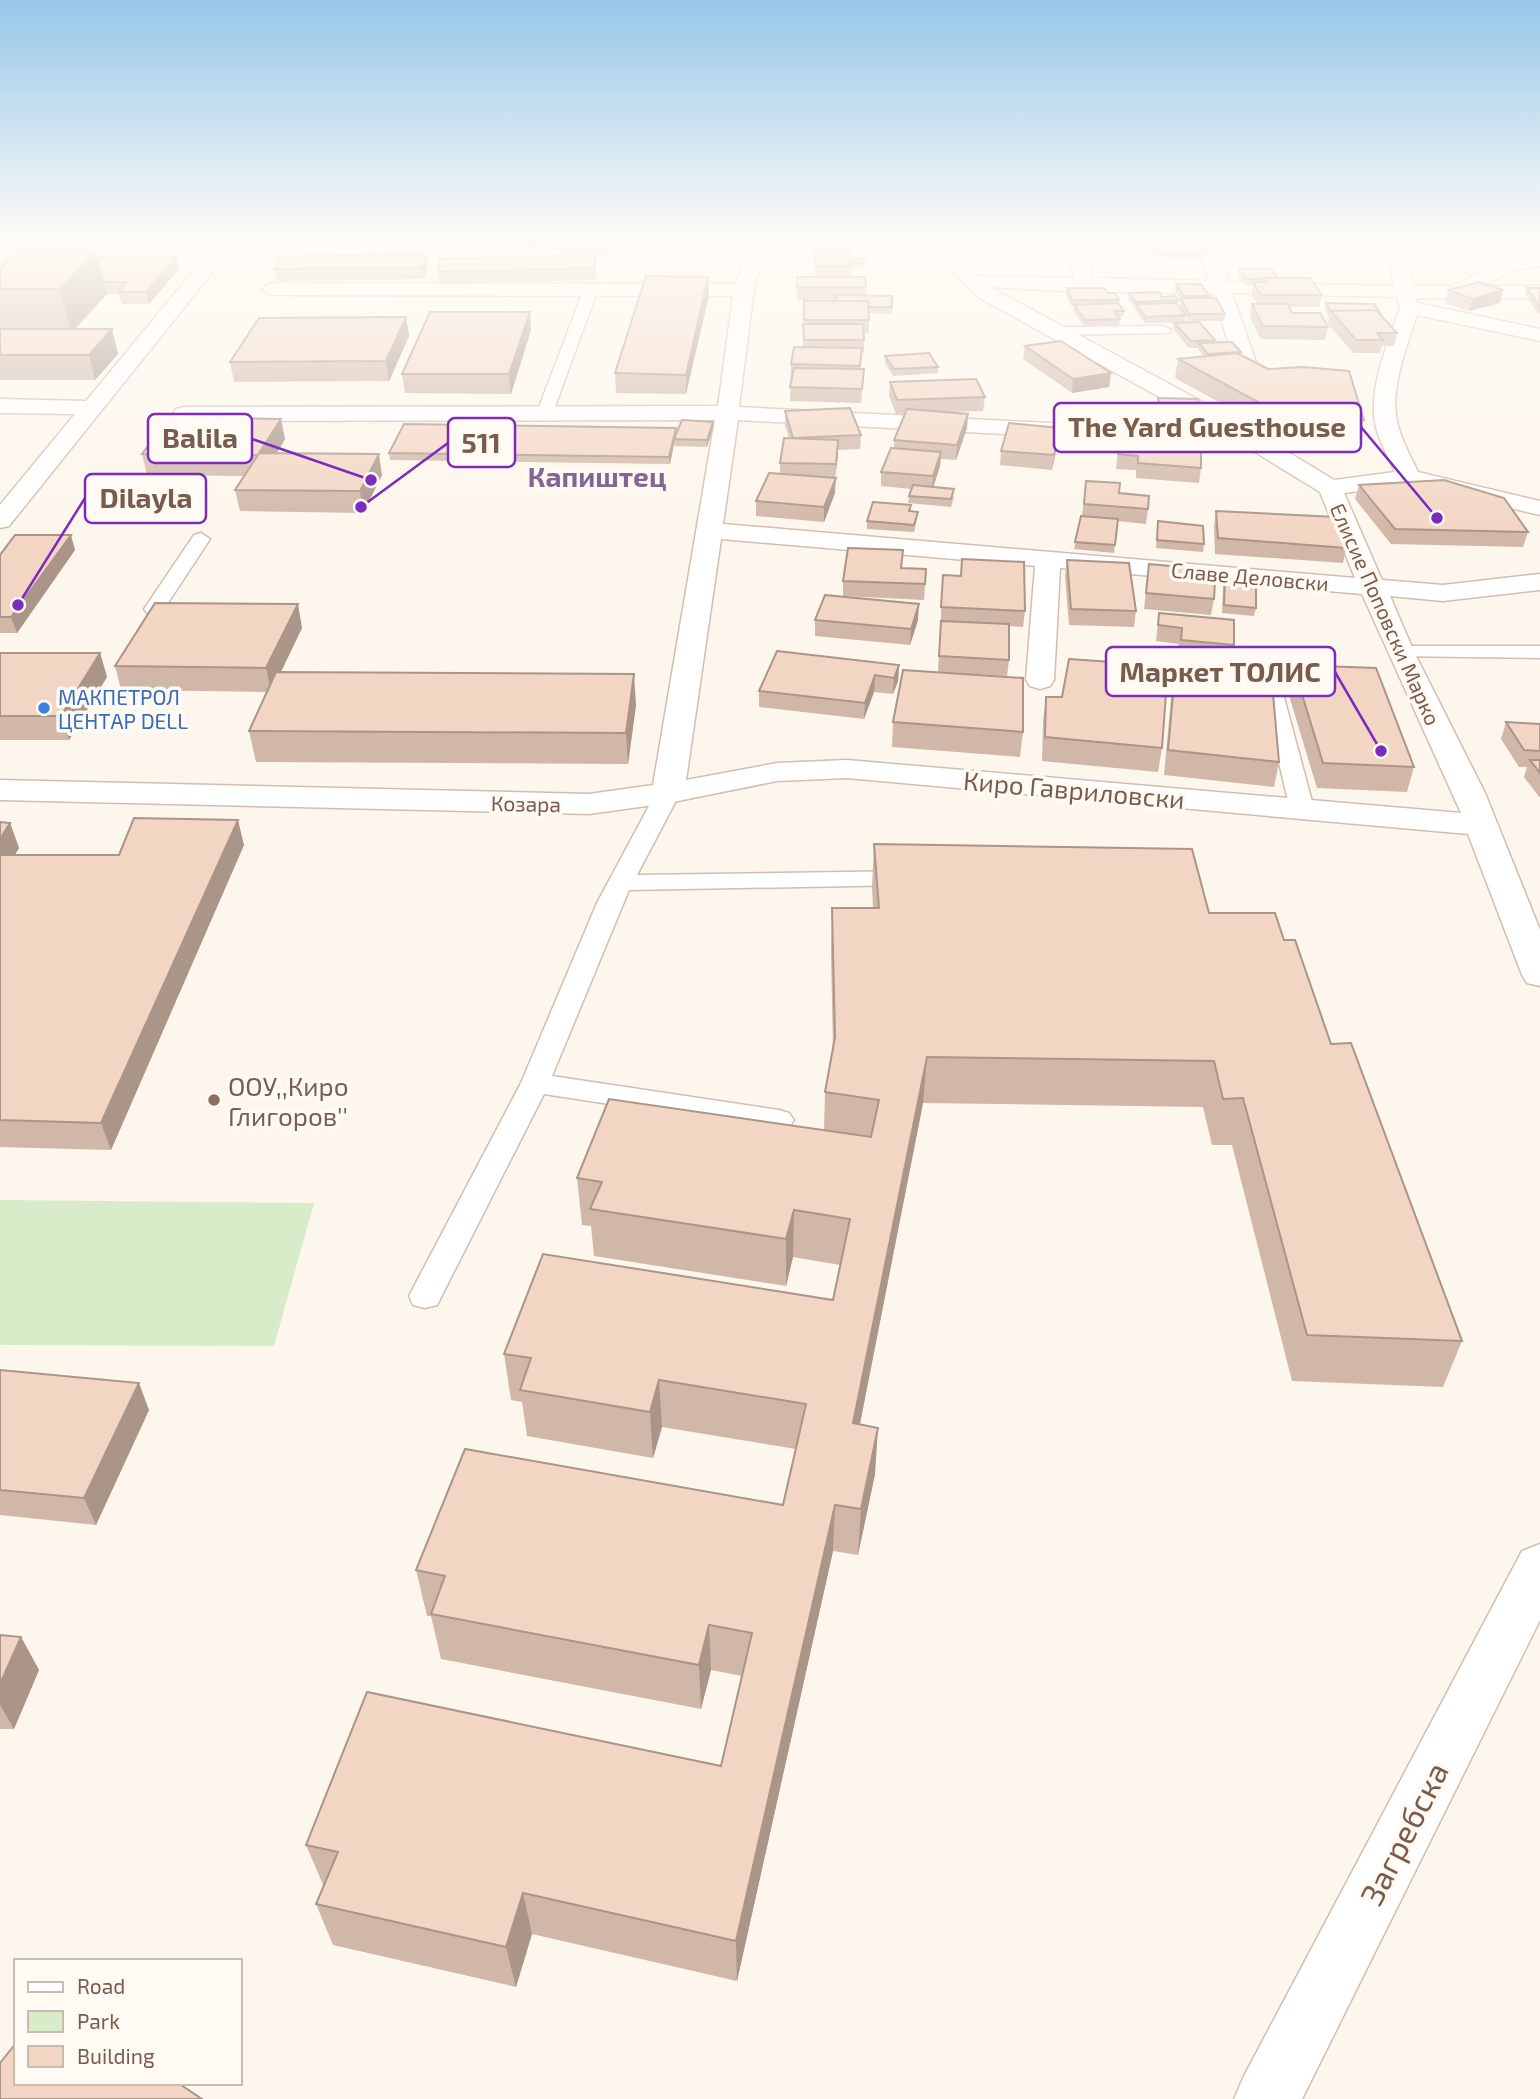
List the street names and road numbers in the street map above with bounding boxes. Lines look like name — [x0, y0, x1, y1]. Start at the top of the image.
street label: Елисие Поповски Марко — [1326, 499, 1446, 729]
street label: Славе Деловски — [1170, 557, 1330, 595]
street label: Киро Гавриловски — [962, 764, 1186, 814]
street label: Козара — [491, 790, 561, 816]
street label: Загребска — [1351, 1755, 1455, 1911]

